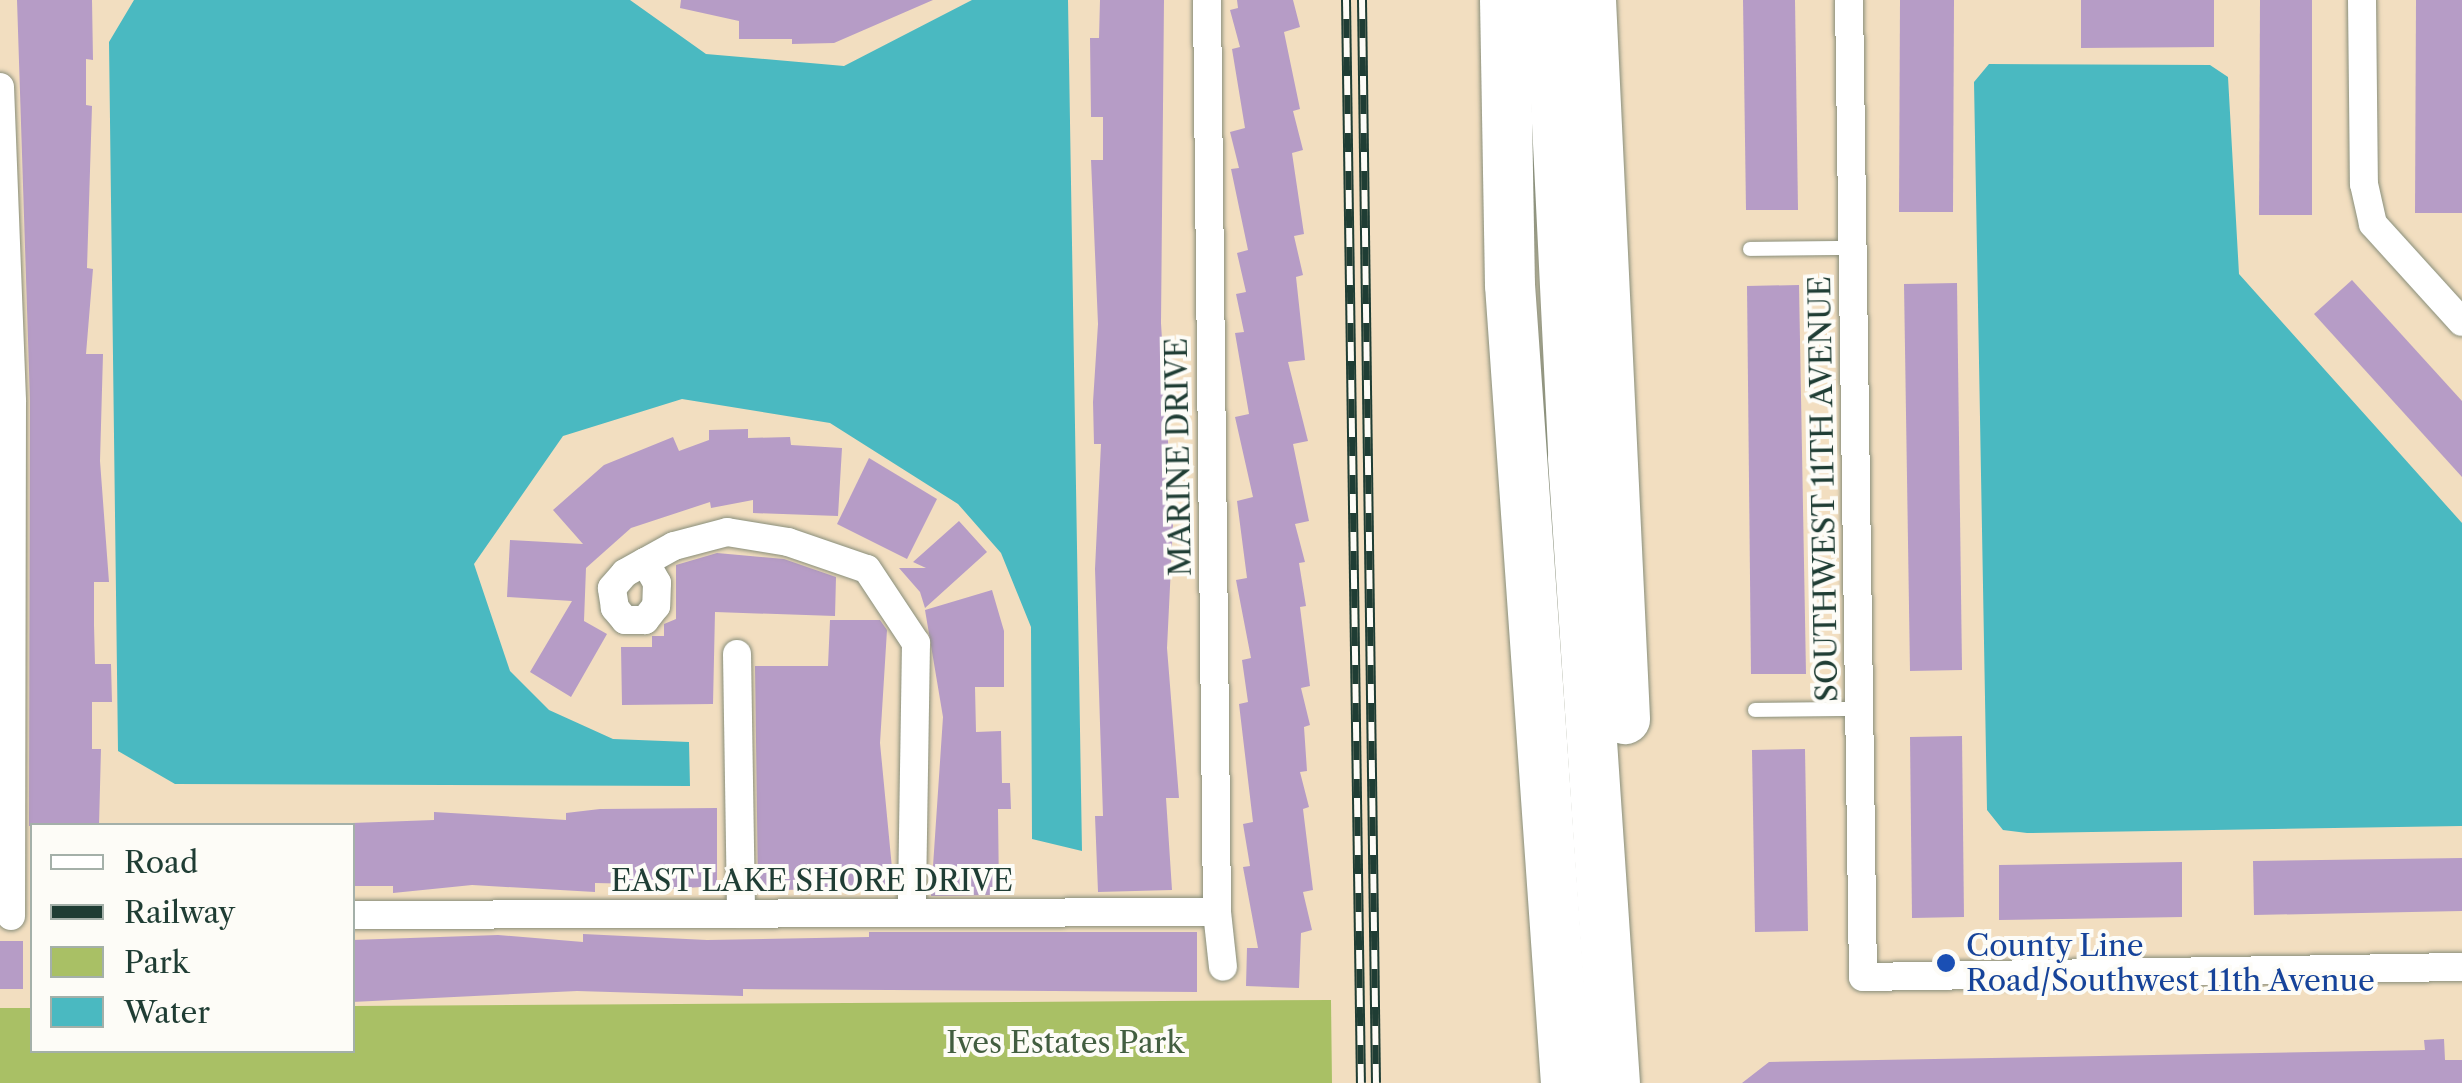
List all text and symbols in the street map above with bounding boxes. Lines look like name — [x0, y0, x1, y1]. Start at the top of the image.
street label: SOUTHWEST 11TH AVENUE — [1802, 275, 1846, 703]
street label: MARINE DRIVE — [1159, 337, 1199, 577]
legend — [30, 823, 355, 1053]
text: Road — [124, 844, 198, 881]
street label: EAST LAKE SHORE DRIVE — [610, 863, 1014, 899]
text: Railway — [124, 894, 235, 931]
place label: County Line Road/Southwest 11th Avenue — [1966, 928, 2376, 998]
text: Park — [124, 944, 189, 981]
marker: County Line Road/Southwest 11th Avenue — [1935, 952, 1957, 974]
text: Water — [124, 994, 210, 1031]
park label: Ives Estates Park — [946, 1025, 1184, 1061]

